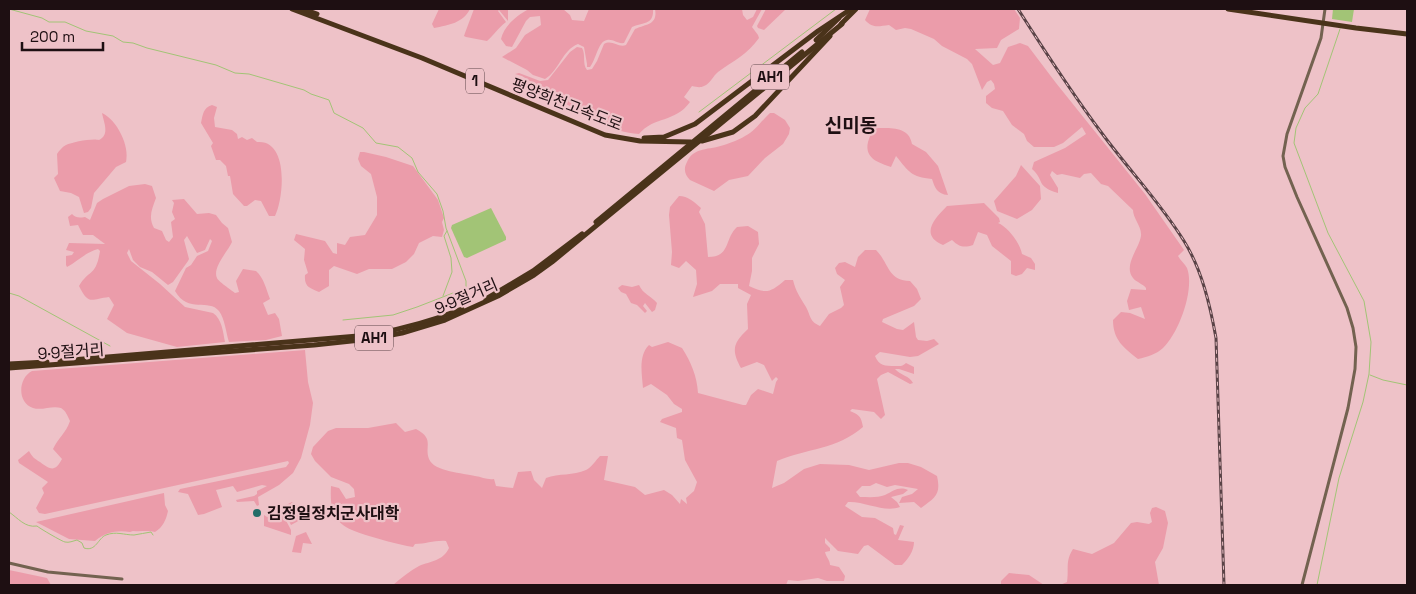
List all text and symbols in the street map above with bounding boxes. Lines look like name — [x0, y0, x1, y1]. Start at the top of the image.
scale bar — [22, 20, 104, 52]
text: 200 m — [30, 27, 75, 46]
road number: AH1 — [751, 64, 789, 90]
road number: 1 — [466, 68, 484, 94]
street label: 평양희천고속도로 — [508, 74, 626, 135]
district label: 신미동 — [825, 113, 877, 138]
street label: 9·9절거리 — [431, 274, 501, 319]
road number: AH1 — [355, 326, 393, 350]
street label: 9·9절거리 — [37, 339, 105, 364]
place label: 김정일정치군사대학 — [267, 503, 400, 524]
marker: 김정일정치군사대학 — [251, 507, 263, 519]

